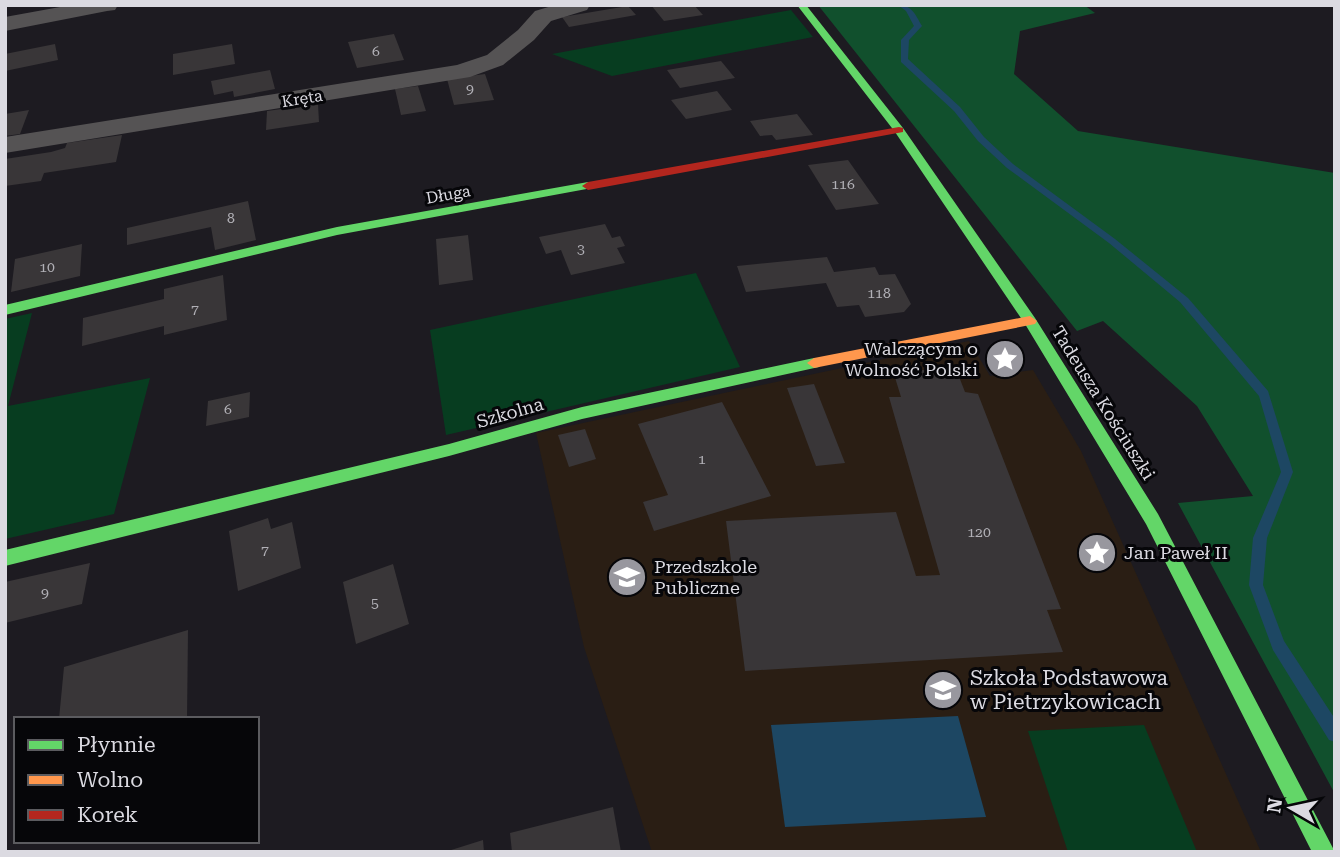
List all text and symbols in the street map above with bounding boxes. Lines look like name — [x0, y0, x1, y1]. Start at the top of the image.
house number: 6 — [372, 43, 380, 59]
house number: 9 — [466, 81, 474, 97]
street label: Kręta — [280, 86, 324, 111]
house number: 116 — [831, 176, 855, 192]
street label: Długa — [424, 181, 472, 208]
house number: 8 — [227, 210, 235, 226]
house number: 3 — [577, 241, 585, 257]
house number: 10 — [39, 259, 55, 275]
house number: 118 — [867, 285, 891, 301]
house number: 7 — [191, 301, 199, 317]
street label: Tadeusza Kościuszki — [1047, 322, 1159, 484]
place label: Walczącym o Wolność Polski — [845, 338, 978, 380]
place icon: Walczącym o Wolność Polski — [984, 338, 1026, 380]
street label: Szkolna — [474, 393, 546, 432]
house number: 6 — [224, 401, 232, 417]
house number: 1 — [698, 451, 706, 467]
house number: 120 — [967, 524, 991, 540]
place icon: Jan Paweł II — [1076, 532, 1118, 574]
house number: 7 — [261, 542, 269, 558]
place label: Jan Paweł II — [1124, 542, 1228, 563]
school or university icon: Przedszkole Publiczne — [606, 556, 648, 598]
place label: Przedszkole Publiczne — [654, 556, 757, 598]
house number: 9 — [41, 585, 49, 601]
house number: 5 — [371, 595, 379, 611]
place label: Szkoła Podstawowa w Pietrzykowicach — [970, 666, 1168, 714]
school or university icon: Szkoła Podstawowa w Pietrzykowicach — [922, 669, 964, 711]
legend — [14, 717, 259, 843]
text: Płynnie — [77, 733, 156, 757]
text: Wolno — [77, 768, 143, 792]
north arrow — [1256, 773, 1326, 843]
text: N — [1262, 796, 1287, 814]
text: Korek — [77, 803, 138, 827]

